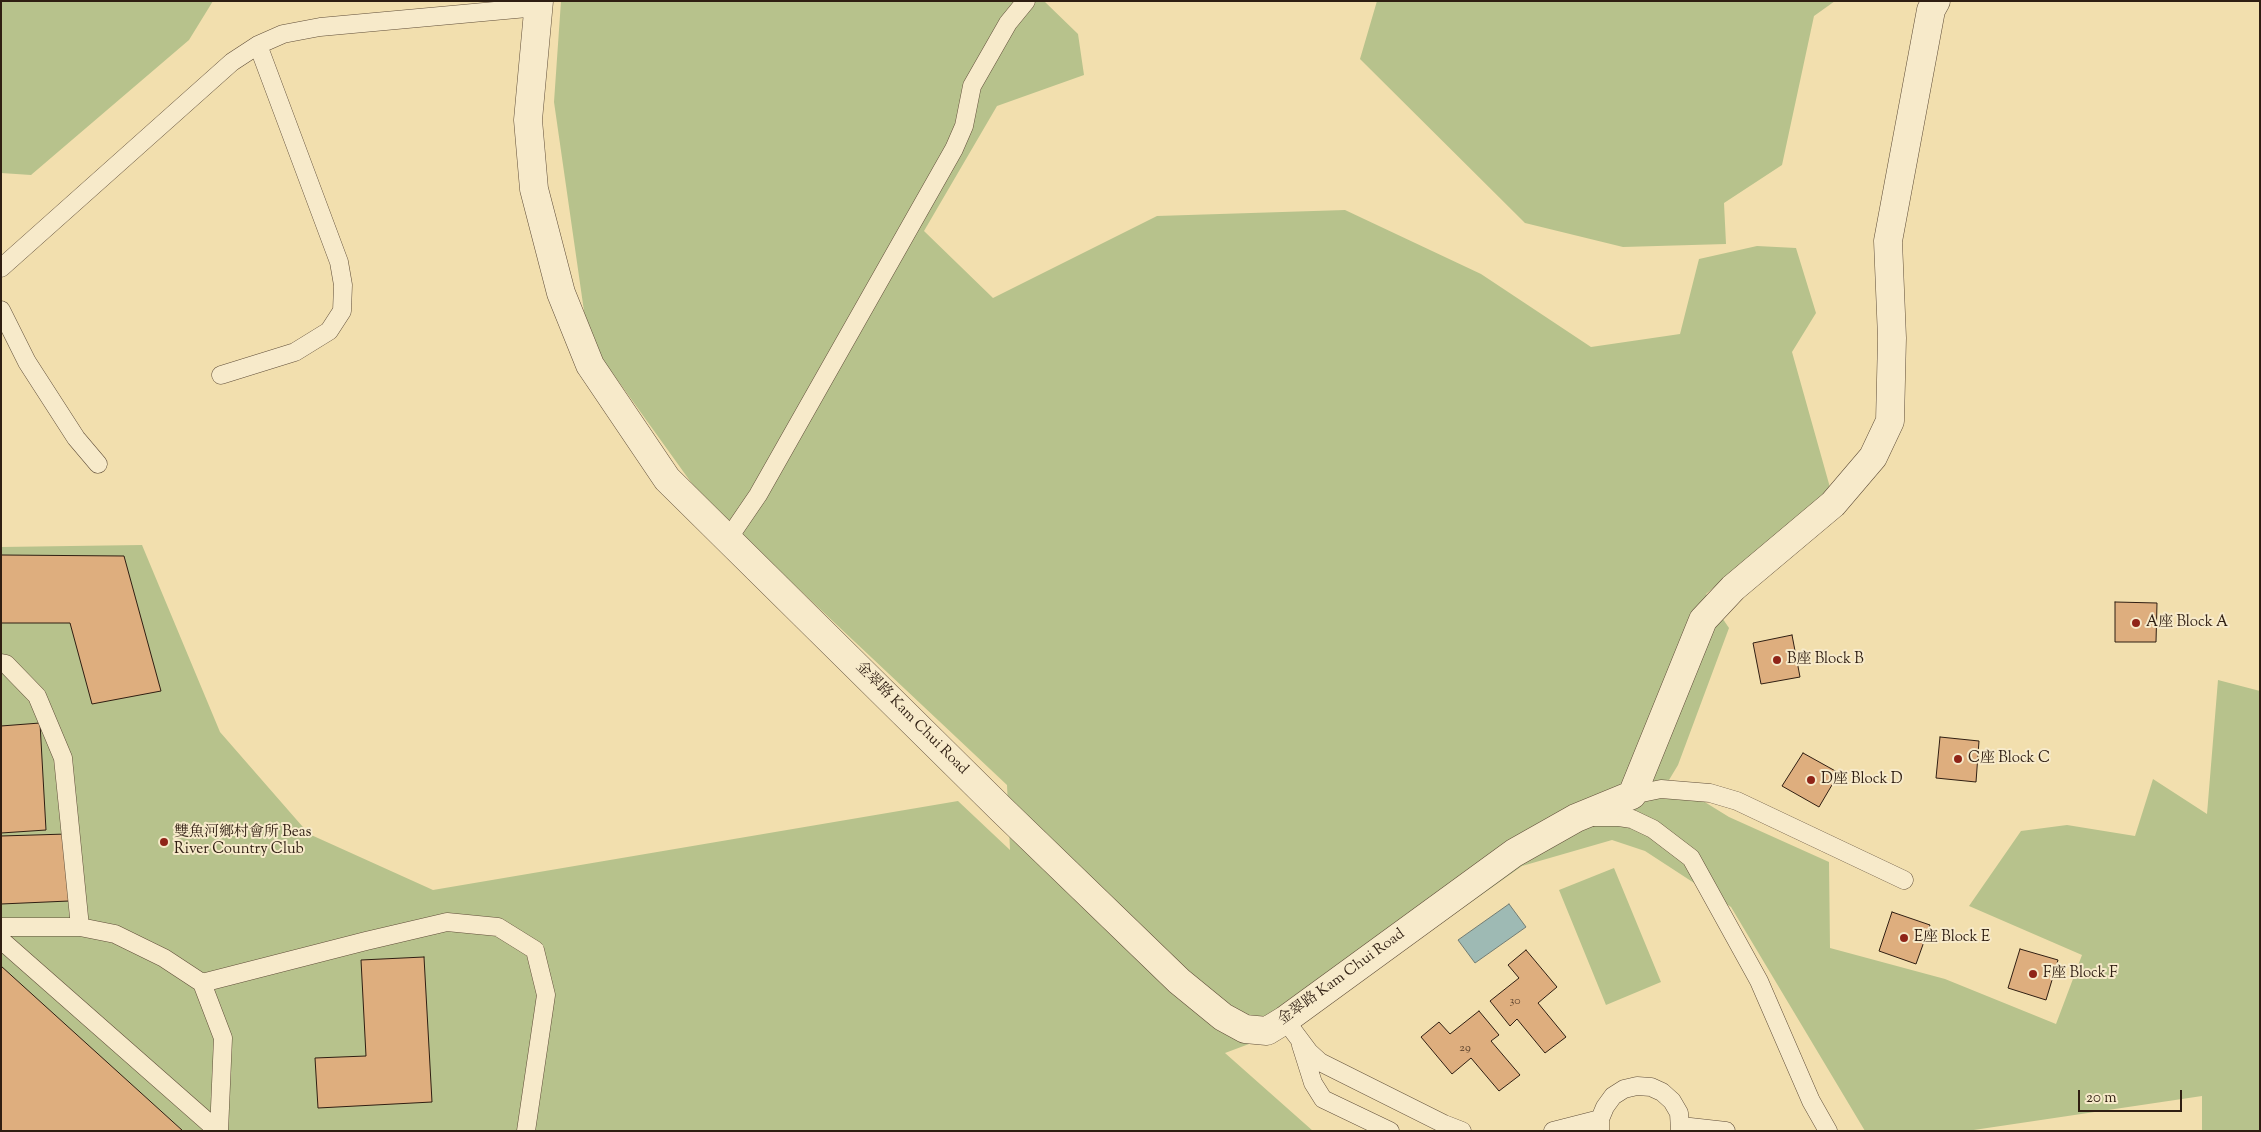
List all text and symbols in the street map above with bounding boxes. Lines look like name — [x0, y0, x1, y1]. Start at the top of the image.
place label: A座 Block A — [2146, 614, 2228, 632]
marker: A座 Block A — [2130, 617, 2142, 629]
place label: B座 Block B — [1787, 651, 1864, 669]
marker: B座 Block B — [1771, 654, 1783, 666]
street label: 金翠路 Kam Chui Road — [851, 659, 971, 779]
place label: C座 Block C — [1968, 750, 2050, 768]
marker: C座 Block C — [1952, 753, 1964, 765]
place label: D座 Block D — [1821, 771, 1903, 789]
marker: D座 Block D — [1805, 774, 1817, 786]
place label: 雙魚河鄉村會所 Beas River Country Club — [174, 824, 311, 859]
marker: 雙魚河鄉村會所 Beas River Country Club — [158, 836, 170, 848]
street label: 金翠路 Kam Chui Road — [1275, 926, 1409, 1030]
place label: E座 Block E — [1914, 929, 1990, 947]
marker: E座 Block E — [1898, 932, 1910, 944]
place label: F座 Block F — [2043, 965, 2118, 983]
marker: F座 Block F — [2027, 968, 2039, 980]
house number: 30 — [1509, 995, 1521, 1009]
house number: 29 — [1459, 1042, 1471, 1056]
scale bar — [2081, 1080, 2185, 1112]
text: 20 m — [2086, 1088, 2117, 1109]

